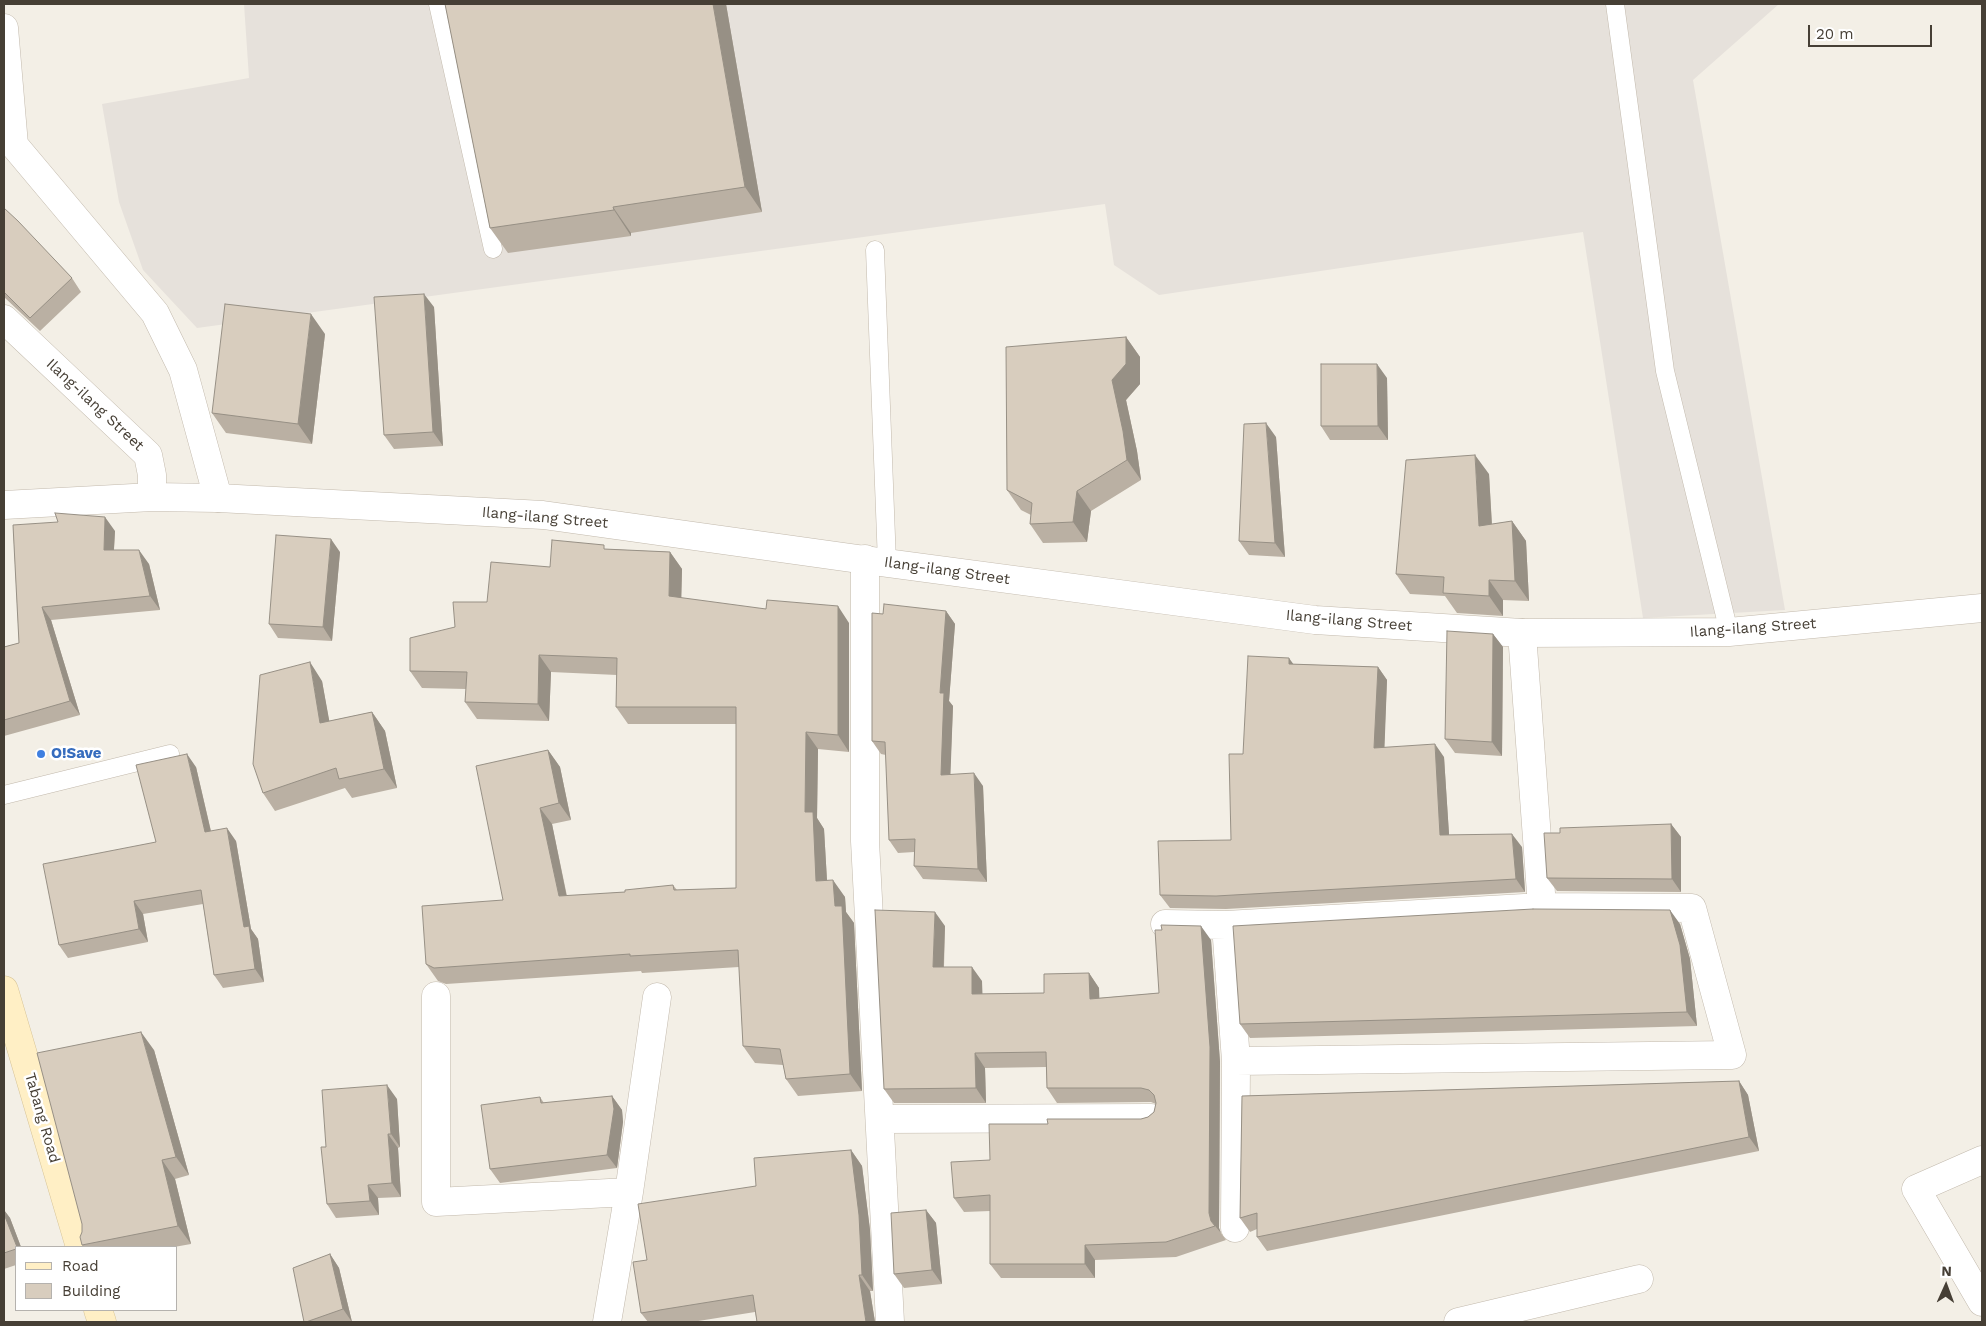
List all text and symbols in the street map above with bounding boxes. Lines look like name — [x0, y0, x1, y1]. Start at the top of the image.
scale bar — [1811, 15, 1935, 47]
text: 20 m — [1816, 25, 1854, 43]
street label: Ilang-ilang Street — [42, 355, 148, 455]
street label: Ilang-ilang Street — [481, 504, 609, 532]
street label: Ilang-ilang Street — [883, 553, 1011, 589]
street label: Ilang-ilang Street — [1285, 607, 1413, 635]
street label: Ilang-ilang Street — [1689, 615, 1817, 641]
place label: O!Save — [51, 745, 102, 763]
marker: O!Save — [35, 748, 47, 760]
street label: Tabang Road — [21, 1071, 63, 1165]
legend — [15, 1246, 178, 1311]
text: Road — [62, 1257, 99, 1275]
north arrow — [1921, 1261, 1971, 1311]
text: N — [1941, 1263, 1952, 1279]
text: Building — [62, 1282, 120, 1300]

